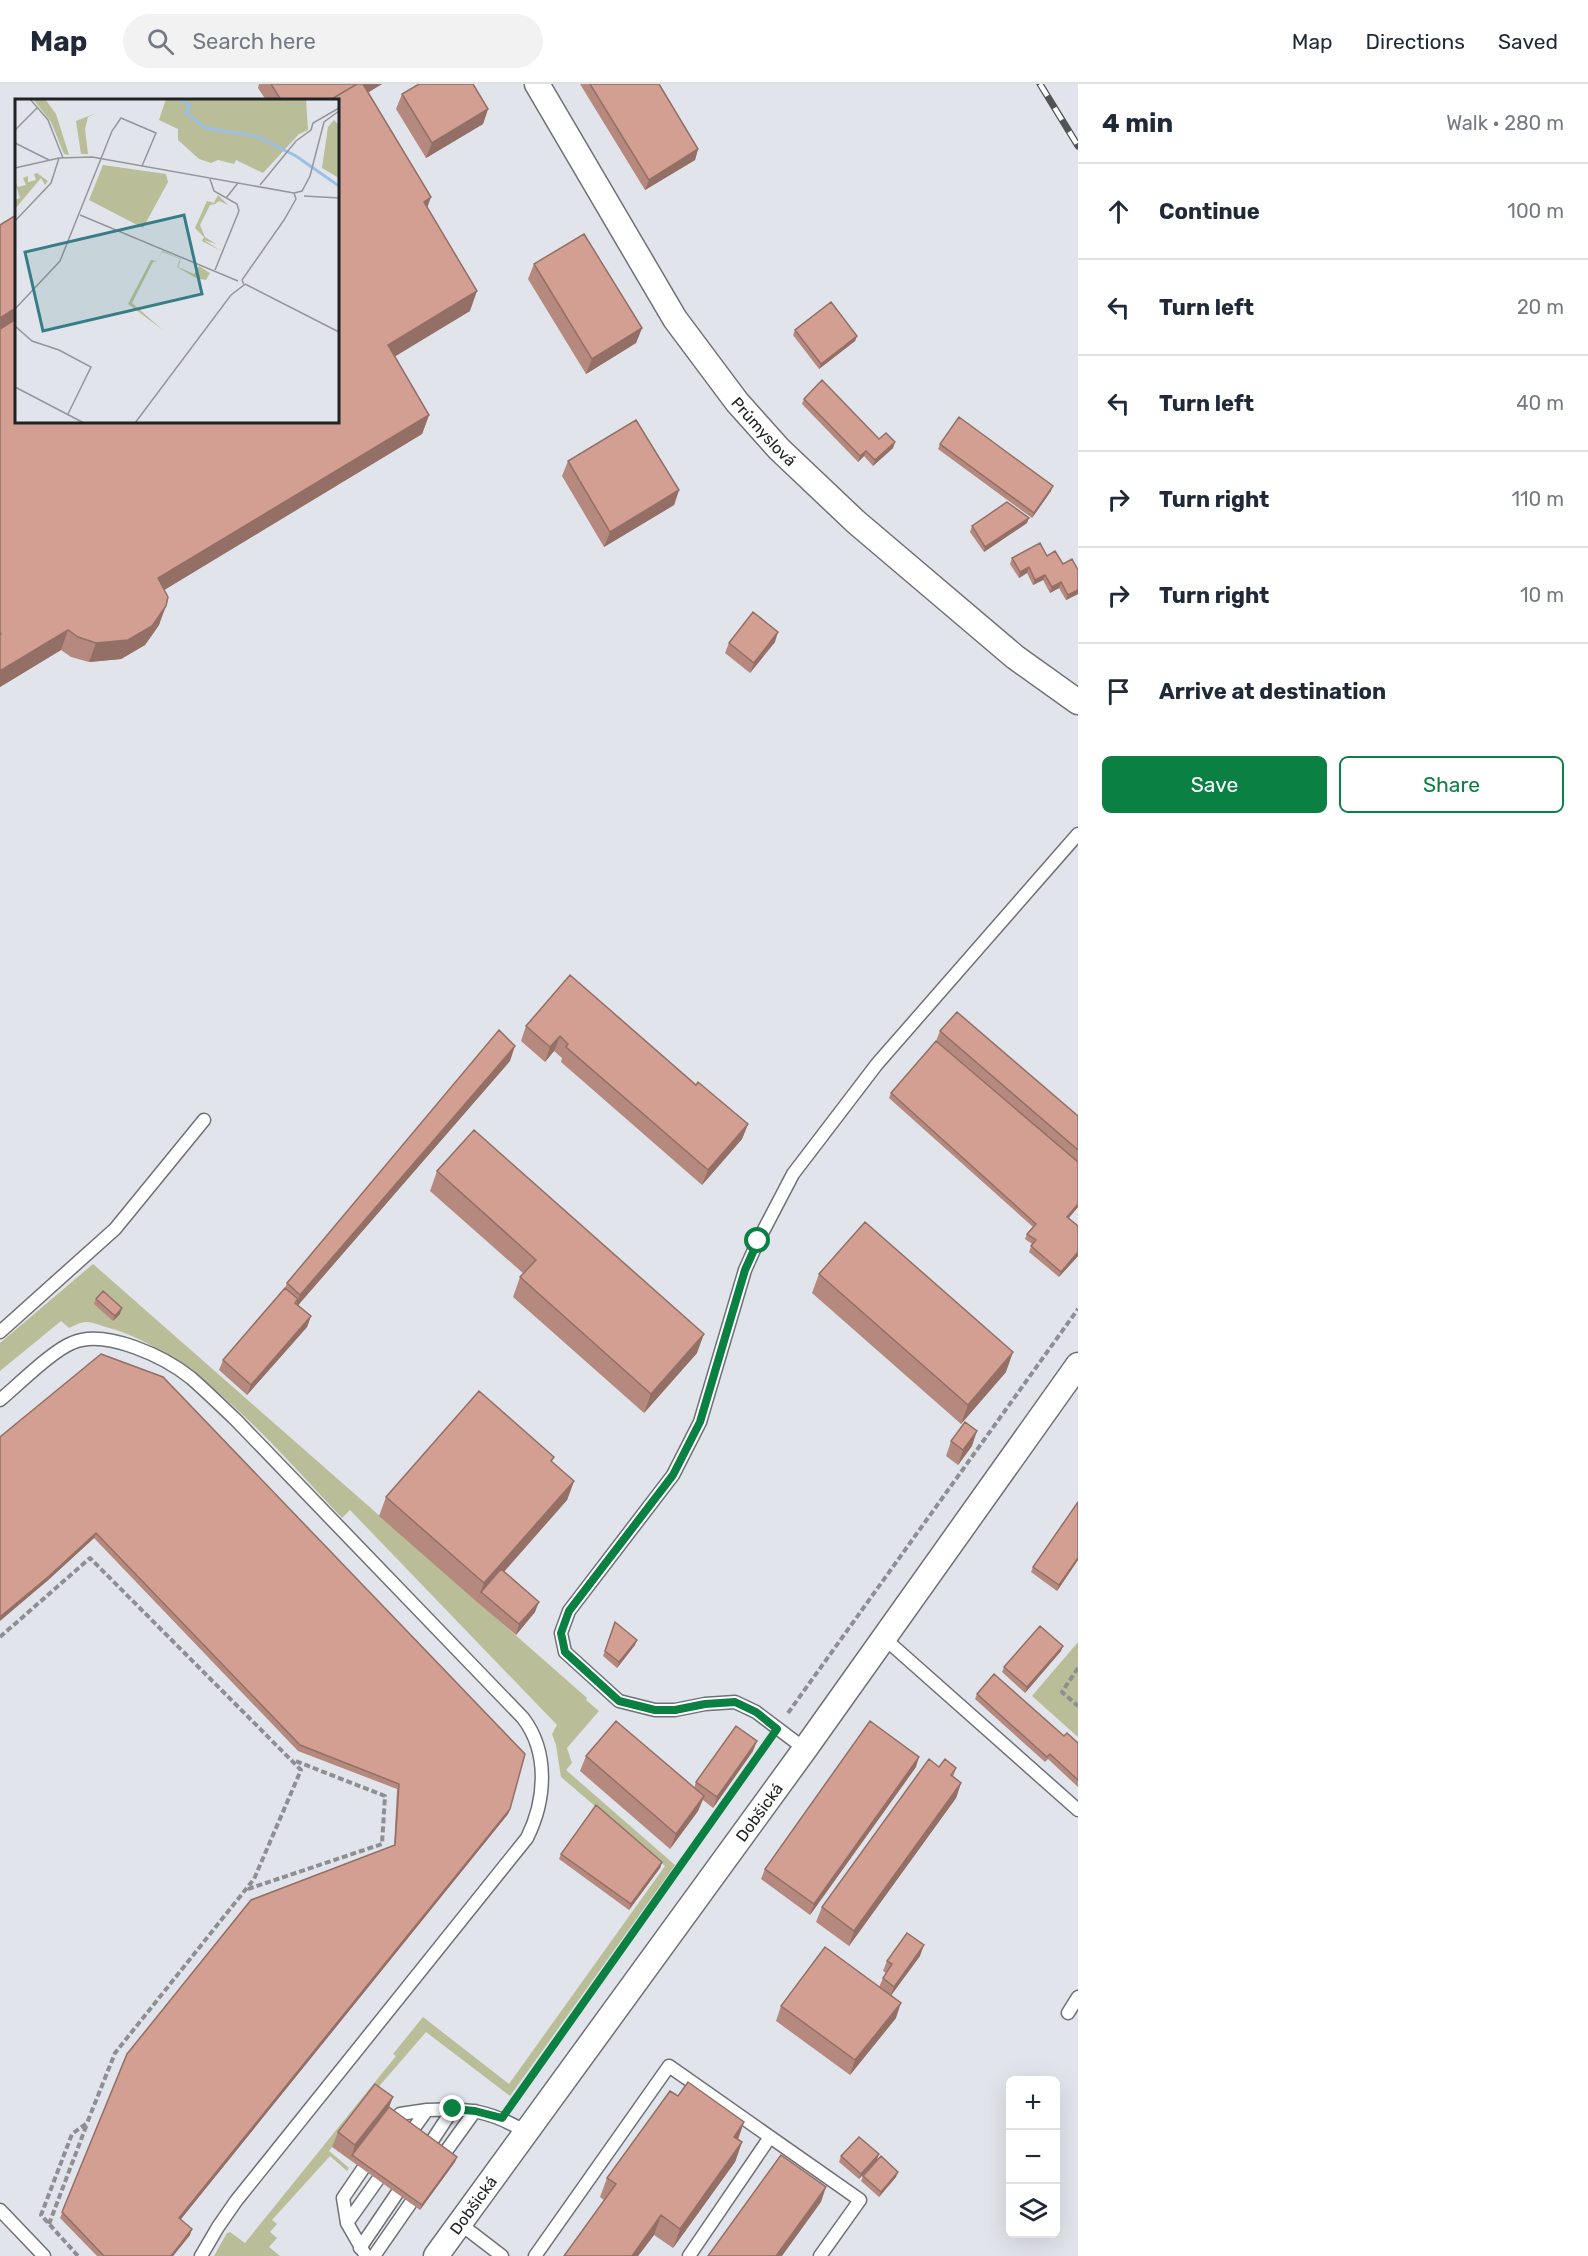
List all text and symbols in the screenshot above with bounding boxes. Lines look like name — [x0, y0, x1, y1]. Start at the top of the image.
search box — [123, 14, 543, 68]
text: Map — [30, 25, 87, 58]
icon: search — [144, 25, 177, 58]
text: Search here — [192, 28, 316, 55]
text: Map — [1292, 29, 1333, 54]
text: Directions — [1366, 29, 1465, 54]
text: Saved — [1498, 29, 1558, 54]
inset map — [15, 99, 339, 423]
text: 4 min — [1102, 108, 1173, 139]
text: Walk · 280 m — [1446, 111, 1564, 135]
icon: ahead — [1102, 195, 1135, 228]
text: Continue — [1159, 198, 1260, 225]
text: 100 m — [1507, 199, 1564, 223]
icon: left — [1102, 291, 1135, 324]
text: Turn left — [1159, 294, 1254, 321]
text: 20 m — [1517, 295, 1564, 319]
icon: left — [1102, 387, 1135, 420]
text: Turn left — [1159, 390, 1254, 417]
text: 40 m — [1516, 391, 1564, 415]
street label: Průmyslová — [728, 393, 800, 470]
icon: right — [1102, 483, 1135, 516]
text: Turn right — [1159, 486, 1269, 513]
text: 110 m — [1512, 487, 1564, 511]
icon: right — [1102, 579, 1135, 612]
text: Turn right — [1159, 582, 1269, 609]
text: 10 m — [1520, 583, 1564, 607]
icon: arrive — [1102, 675, 1135, 708]
text: Arrive at destination — [1159, 678, 1386, 705]
button: Save — [1102, 756, 1327, 813]
button: Share — [1339, 756, 1564, 813]
route start — [744, 1227, 770, 1253]
street label: Dobšická — [731, 1779, 787, 1845]
map controls — [1006, 2076, 1060, 2238]
button: + — [1006, 2076, 1060, 2130]
route end — [439, 2095, 465, 2121]
button: − — [1006, 2130, 1060, 2184]
street label: Dobšická — [446, 2172, 501, 2238]
button: layers — [1006, 2184, 1060, 2238]

